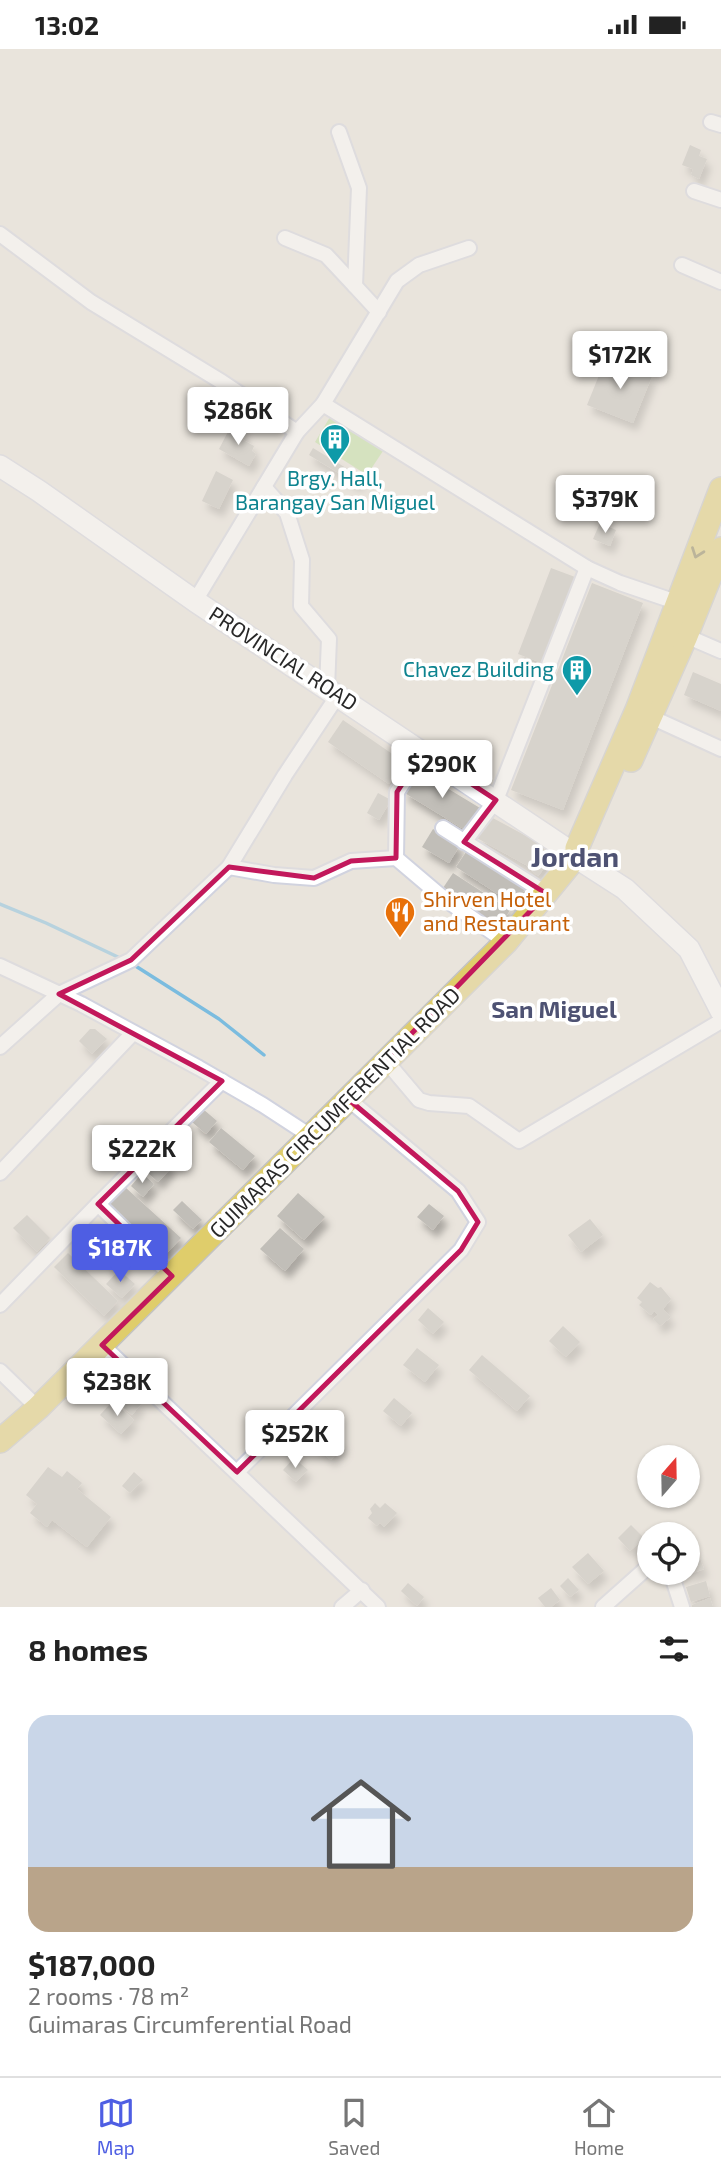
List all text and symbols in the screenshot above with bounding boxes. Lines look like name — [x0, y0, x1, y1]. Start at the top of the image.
text: 13:02 — [35, 9, 99, 40]
pin: $172K — [571, 331, 669, 391]
text: $172K — [588, 340, 652, 368]
pin: $286K — [189, 387, 287, 447]
text: $286K — [203, 396, 273, 424]
building icon: Brgy. Hall, Barangay San Miguel — [318, 422, 352, 466]
place label: Brgy. Hall, Barangay San Miguel — [235, 465, 436, 514]
pin: $379K — [556, 475, 654, 535]
text: $379K — [572, 484, 638, 512]
one-way arrow — [691, 546, 705, 558]
street label: PROVINCIAL ROAD — [205, 600, 363, 715]
building icon: Chavez Building — [560, 653, 594, 697]
place label: Chavez Building — [403, 656, 554, 681]
pin: $290K — [393, 741, 491, 800]
text: $290K — [407, 749, 477, 777]
district label: Jordan — [531, 839, 619, 873]
place label: Shirven Hotel and Restaurant — [423, 886, 570, 935]
restaurant icon: Shirven Hotel and Restaurant — [383, 895, 417, 939]
street label: GUIMARAS CIRCUMFERENTIAL ROAD — [204, 982, 464, 1242]
district label: San Miguel — [491, 994, 617, 1023]
pin: $222K — [93, 1125, 191, 1185]
text: $222K — [108, 1134, 176, 1162]
pin: $187K — [71, 1225, 169, 1284]
text: $187K — [88, 1233, 152, 1261]
pin: $238K — [68, 1359, 166, 1418]
text: $238K — [83, 1367, 151, 1395]
pin: $252K — [246, 1411, 344, 1470]
text: $252K — [261, 1419, 329, 1447]
north arrow — [637, 1445, 700, 1509]
map controls — [637, 1445, 700, 1585]
button: locate — [637, 1522, 700, 1585]
icon: filters — [655, 1630, 693, 1668]
text: 8 homes — [28, 1631, 148, 1667]
icon: home — [298, 1761, 424, 1887]
text: $187,000 — [28, 1946, 156, 1982]
text: 2 rooms · 78 m² — [28, 1982, 189, 2010]
text: Guimaras Circumferential Road — [28, 2010, 352, 2038]
tab: Map — [97, 2094, 135, 2159]
tab: Saved — [328, 2094, 380, 2159]
tab: Home — [574, 2094, 624, 2159]

